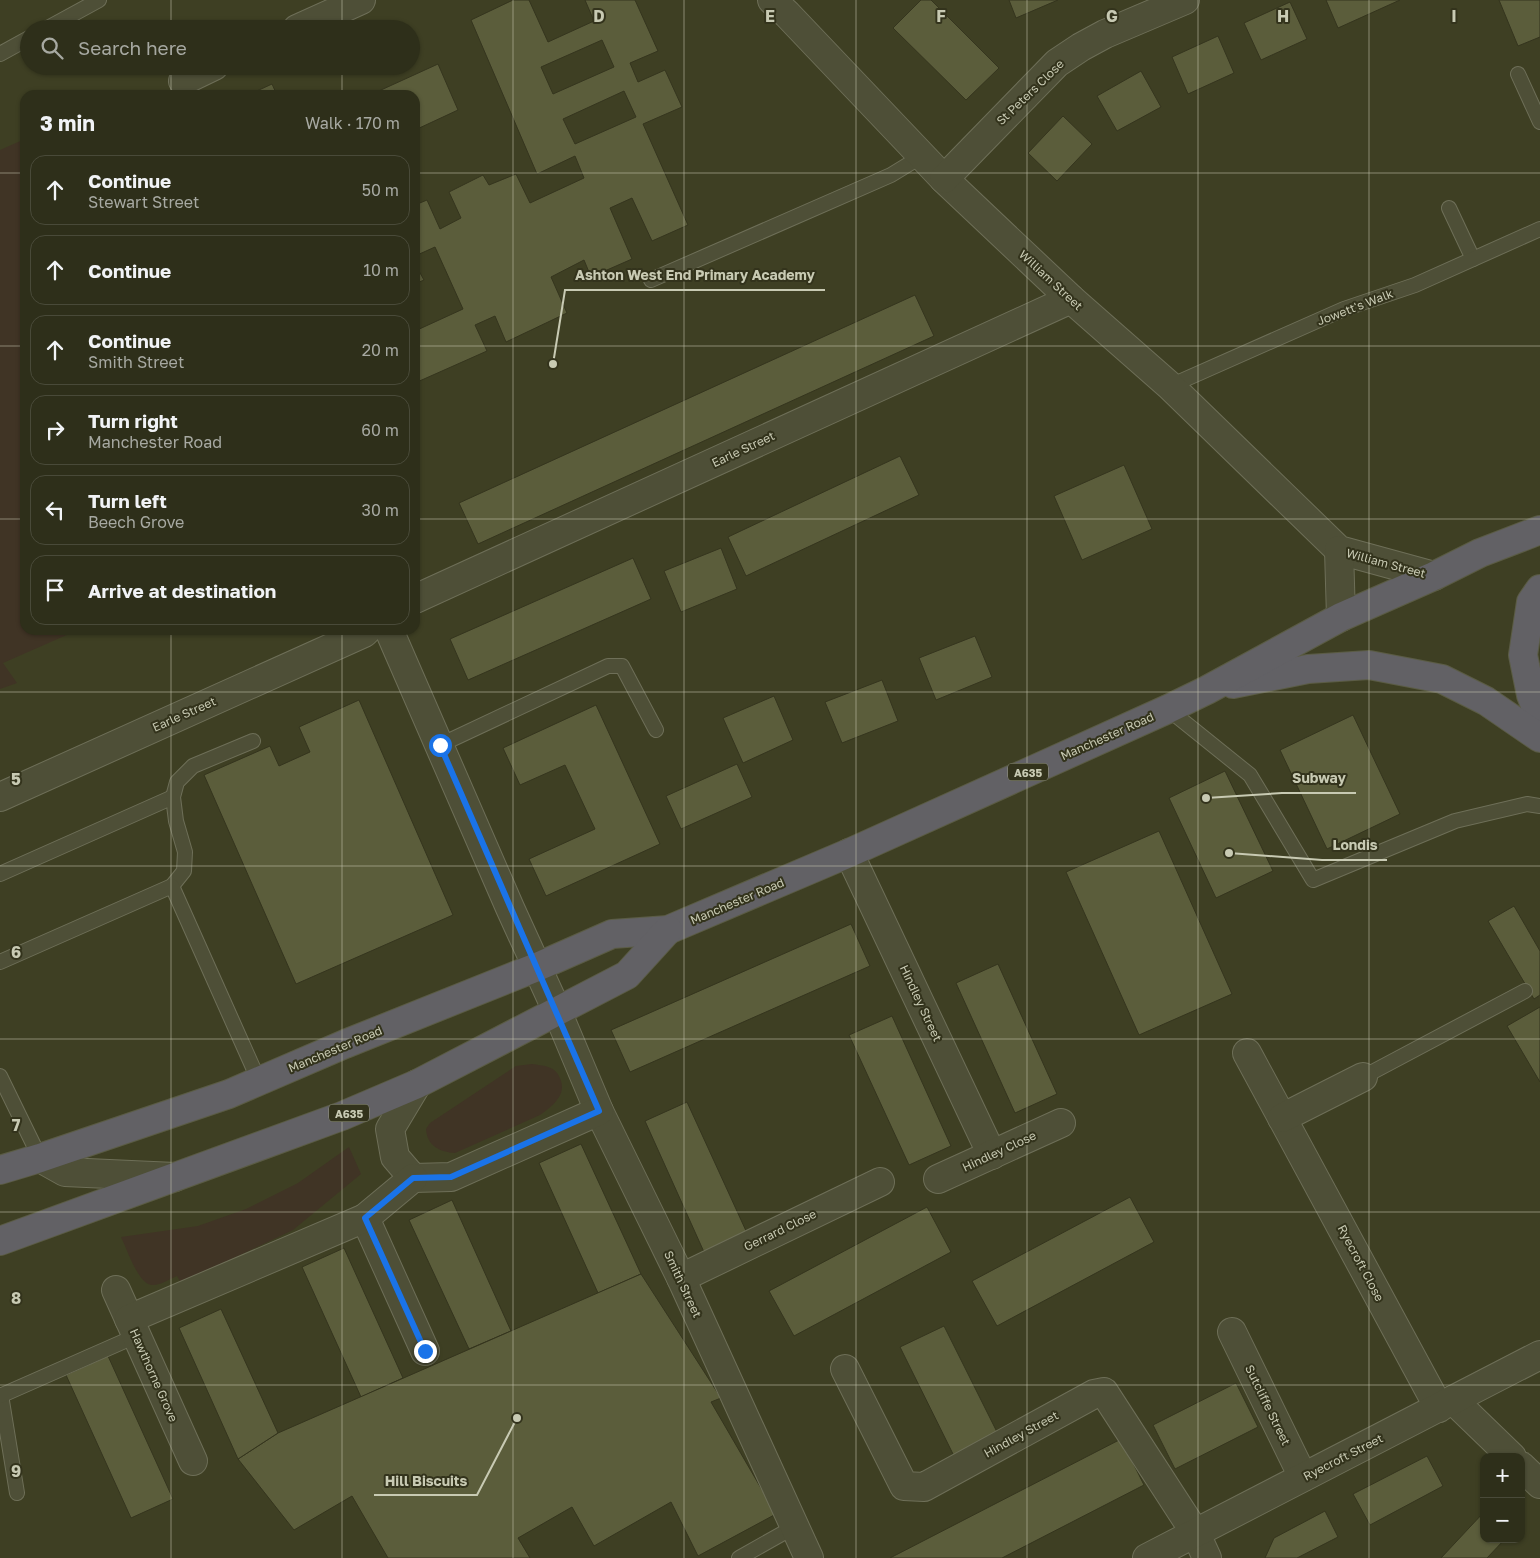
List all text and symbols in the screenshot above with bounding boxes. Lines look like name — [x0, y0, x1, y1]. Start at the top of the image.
text: D — [593, 6, 605, 26]
text: E — [765, 6, 775, 26]
text: F — [936, 6, 946, 26]
text: G — [1106, 6, 1118, 26]
text: H — [1277, 6, 1289, 26]
text: I — [1451, 6, 1457, 26]
search box — [20, 20, 420, 75]
icon: search — [38, 34, 66, 62]
text: Search here — [78, 36, 187, 59]
street label: St Peters Close — [993, 56, 1067, 128]
text: 3 min — [40, 110, 95, 136]
text: Walk · 170 m — [305, 113, 400, 133]
text: Continue — [88, 169, 171, 192]
icon: ahead — [41, 176, 69, 204]
text: 50 m — [362, 180, 399, 200]
text: Stewart Street — [88, 192, 199, 212]
street label: William Street — [1016, 247, 1086, 313]
icon: ahead — [41, 256, 69, 284]
text: Continue — [88, 259, 171, 282]
text: 10 m — [363, 260, 399, 280]
callout: Ashton West End Primary Academy — [565, 261, 825, 290]
text: Ashton West End Primary Academy — [575, 266, 816, 283]
street label: Jowett's Walk — [1315, 286, 1395, 328]
text: Continue — [88, 329, 171, 352]
icon: ahead — [41, 336, 69, 364]
text: 20 m — [362, 340, 399, 360]
text: Smith Street — [88, 352, 184, 372]
text: Turn right — [88, 409, 178, 432]
icon: right — [41, 416, 69, 444]
text: 60 m — [361, 420, 399, 440]
street label: Earle Street — [709, 428, 777, 470]
text: Manchester Road — [88, 432, 222, 452]
text: Turn left — [88, 489, 167, 512]
icon: left — [41, 496, 69, 524]
text: 30 m — [362, 500, 399, 520]
text: Beech Grove — [88, 512, 184, 532]
street label: William Street — [1345, 545, 1428, 581]
icon: arrive — [41, 576, 69, 604]
text: Arrive at destination — [88, 579, 276, 602]
street label: Earle Street — [150, 693, 218, 735]
street label: Manchester Road — [1058, 709, 1156, 763]
route start — [429, 734, 452, 757]
road number: A635 — [1008, 764, 1048, 780]
callout: Subway — [1282, 764, 1356, 793]
text: 5 — [11, 769, 21, 789]
text: Subway — [1292, 769, 1347, 786]
callout: Londis — [1322, 831, 1387, 860]
text: Londis — [1332, 836, 1378, 853]
street label: Manchester Road — [688, 874, 786, 928]
text: 6 — [11, 942, 21, 962]
street label: Hindley Street — [897, 962, 945, 1044]
street label: Manchester Road — [286, 1022, 384, 1076]
road number: A635 — [329, 1104, 369, 1122]
text: 7 — [12, 1115, 21, 1135]
street label: Hindley Close — [960, 1127, 1038, 1175]
street label: Gerrard Close — [741, 1206, 819, 1254]
street label: Ryecroft Close — [1335, 1222, 1387, 1304]
street label: Smith Street — [661, 1248, 705, 1320]
text: 8 — [11, 1288, 21, 1308]
street label: Hawthorne Grove — [127, 1326, 181, 1424]
route end — [414, 1340, 437, 1363]
street label: Sutcliffe Street — [1242, 1362, 1294, 1448]
street label: Hindley Street — [981, 1407, 1061, 1461]
street label: Ryecroft Street — [1301, 1430, 1386, 1484]
map controls — [1480, 1453, 1525, 1543]
button: + — [1480, 1453, 1525, 1498]
text: 9 — [11, 1461, 21, 1481]
callout: Hill Biscuits — [374, 1466, 477, 1495]
text: Hill Biscuits — [385, 1472, 467, 1489]
button: − — [1480, 1498, 1525, 1543]

